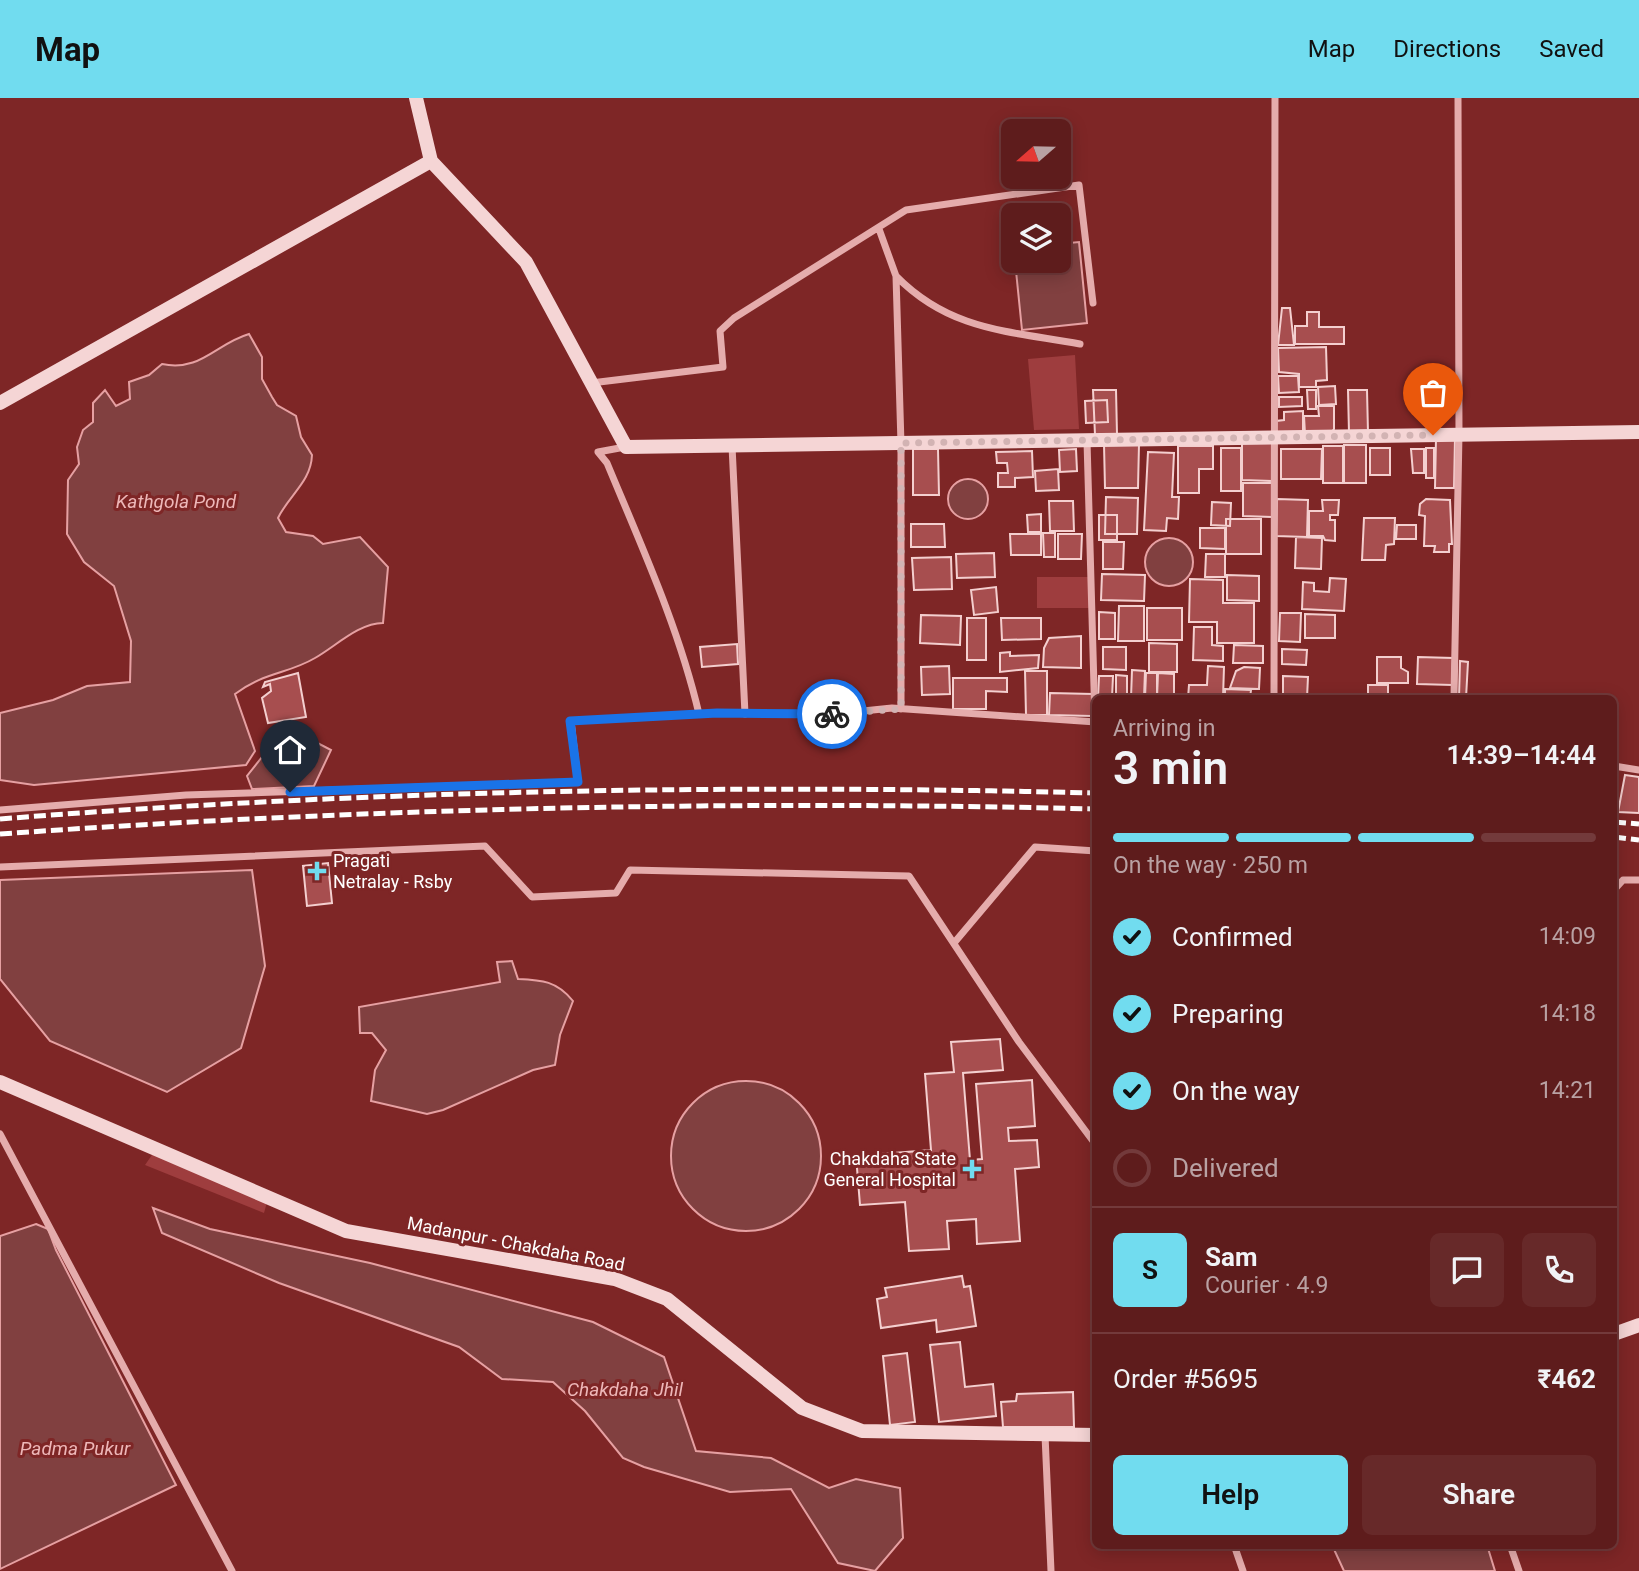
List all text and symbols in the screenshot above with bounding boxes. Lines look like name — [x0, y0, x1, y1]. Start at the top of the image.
text: Map — [35, 30, 100, 69]
text: Map — [1308, 35, 1355, 63]
text: Directions — [1393, 35, 1501, 63]
text: Saved — [1539, 35, 1604, 63]
north arrow — [1001, 119, 1071, 189]
map controls — [1001, 119, 1071, 273]
button: layers — [1001, 203, 1071, 273]
pin — [1403, 363, 1463, 435]
icon: bag — [1414, 374, 1452, 412]
water label: Kathgola Pond — [116, 490, 237, 513]
courier — [797, 679, 867, 749]
icon: bike — [813, 695, 851, 733]
text: Arriving in — [1113, 715, 1216, 742]
pin — [260, 720, 320, 792]
icon: home — [271, 731, 309, 769]
text: 14:39–14:44 — [1446, 740, 1596, 770]
text: 3 min — [1113, 741, 1228, 795]
place label: Pragati Netralay - Rsby — [333, 850, 453, 892]
text: On the way · 250 m — [1113, 852, 1308, 879]
marker: Pragati Netralay - Rsby — [307, 861, 327, 881]
icon: check — [1113, 918, 1151, 956]
text: Confirmed — [1172, 922, 1293, 952]
text: 14:09 — [1539, 923, 1596, 950]
icon: check — [1113, 995, 1151, 1033]
text: Preparing — [1172, 999, 1284, 1029]
text: 14:18 — [1539, 1000, 1596, 1027]
icon: check — [1113, 1072, 1151, 1110]
text: On the way — [1172, 1076, 1300, 1106]
text: 14:21 — [1539, 1077, 1596, 1104]
place label: Chakdaha State General Hospital — [823, 1148, 956, 1190]
text: Delivered — [1172, 1153, 1279, 1183]
marker: Chakdaha State General Hospital — [962, 1159, 982, 1179]
street label: Madanpur - Chakdaha Road — [406, 1212, 627, 1275]
button: chat — [1430, 1233, 1504, 1307]
button: phone — [1522, 1233, 1596, 1307]
text: Sam — [1205, 1242, 1257, 1272]
text: S — [1142, 1255, 1158, 1285]
text: Courier · 4.9 — [1205, 1272, 1328, 1299]
text: Order #5695 — [1113, 1364, 1258, 1394]
text: ₹462 — [1538, 1364, 1596, 1394]
water label: Chakdaha Jhil — [567, 1378, 683, 1401]
water label: Padma Pukur — [20, 1437, 131, 1460]
button: Help — [1113, 1455, 1348, 1535]
button: Share — [1362, 1455, 1596, 1535]

